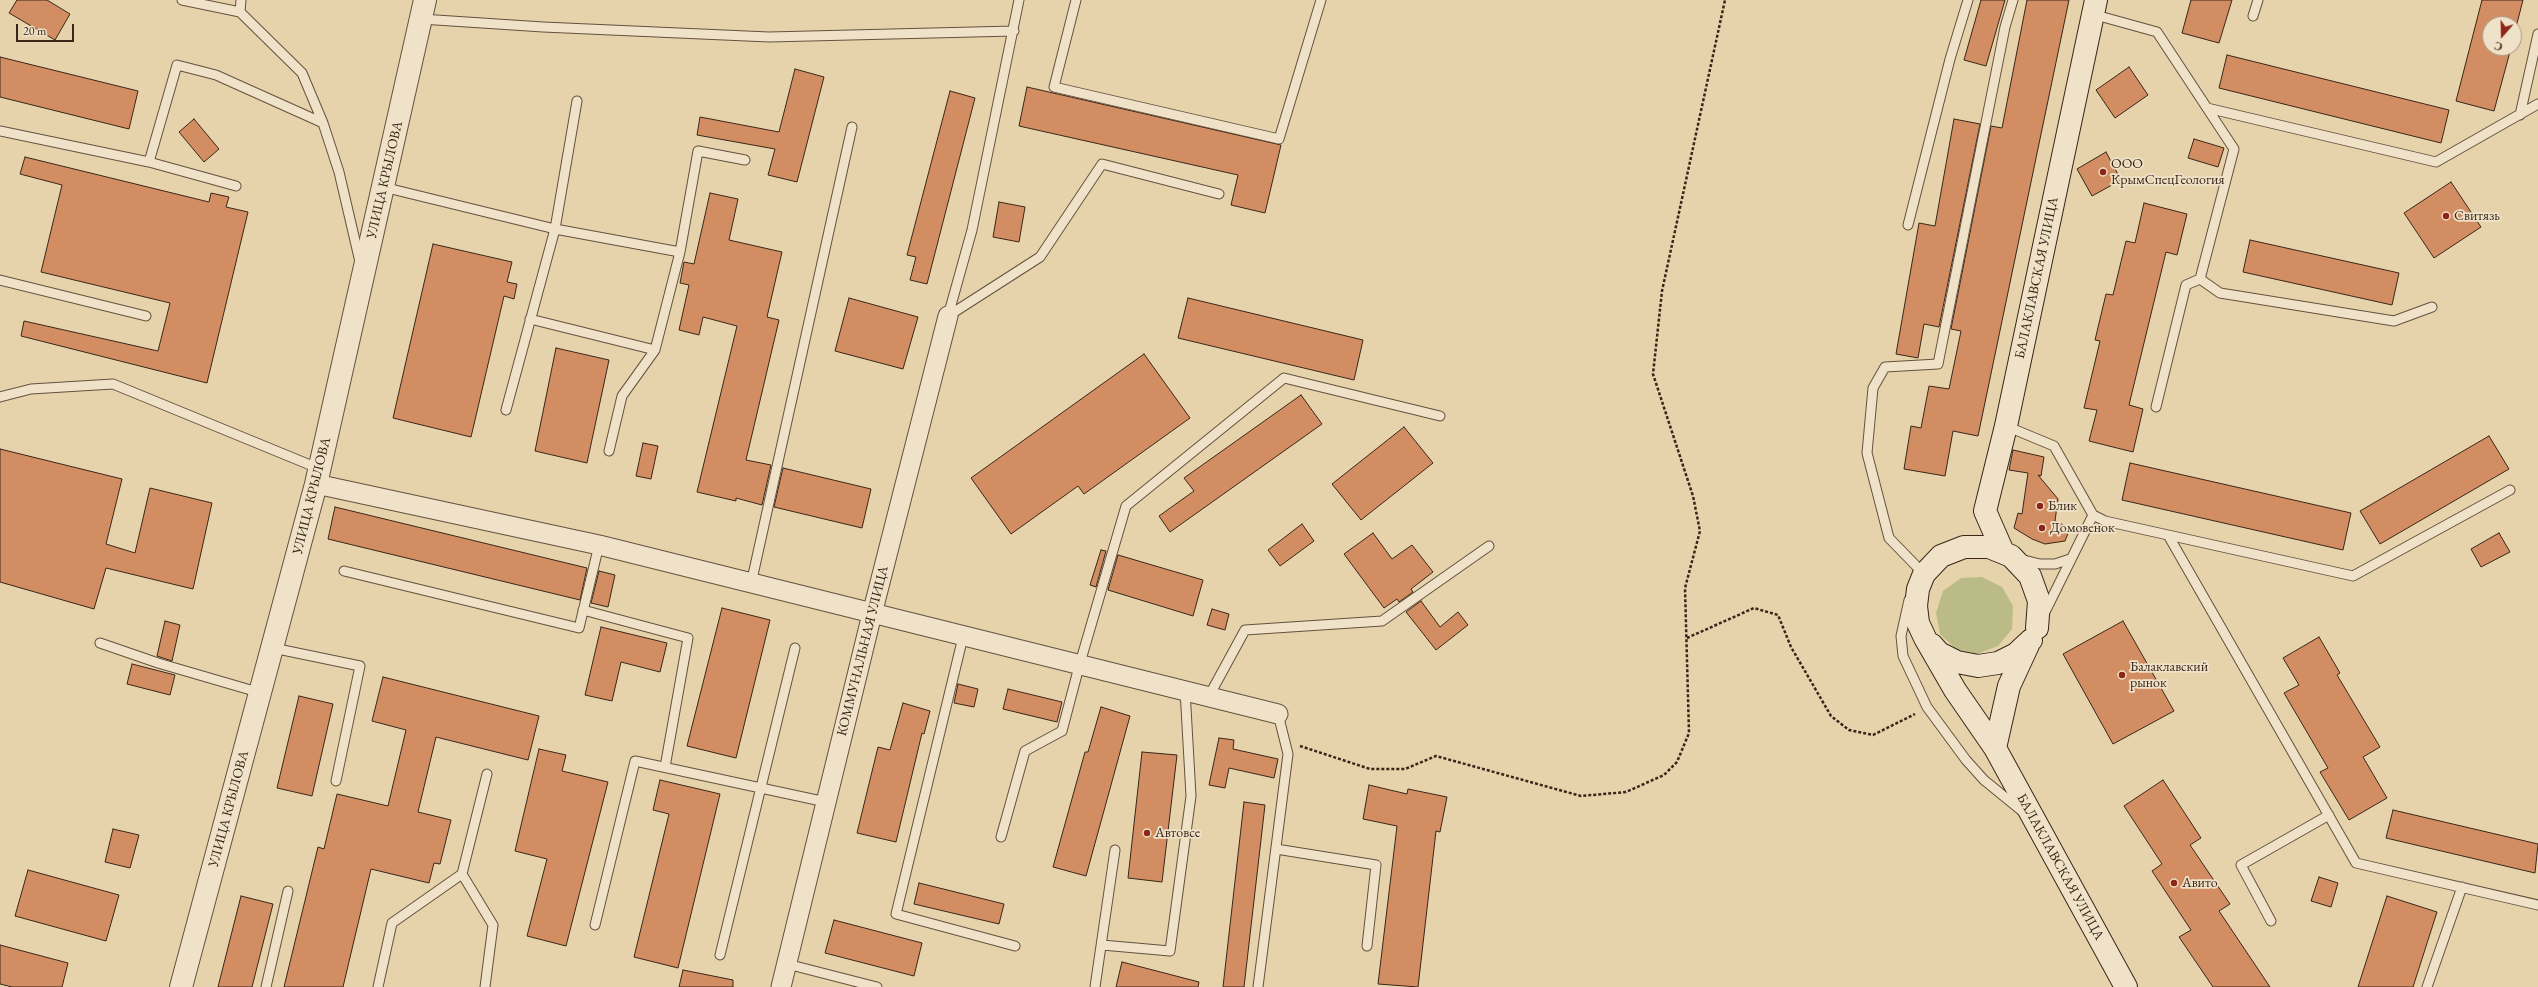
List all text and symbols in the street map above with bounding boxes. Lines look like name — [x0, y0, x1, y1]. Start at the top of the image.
scale bar — [18, 16, 76, 42]
north arrow — [2482, 16, 2522, 56]
text: 20 m — [23, 23, 46, 39]
text: С — [2492, 38, 2504, 54]
street label: УЛИЦА КРЫЛОВА — [363, 120, 407, 240]
place label: ООО КрымСпецГеология — [2111, 156, 2225, 188]
marker: ООО КрымСпецГеология — [2098, 167, 2108, 177]
street label: БАЛАКЛАВСКАЯ УЛИЦА — [2012, 196, 2062, 360]
place label: Свитязь — [2454, 208, 2500, 224]
marker: Свитязь — [2441, 211, 2451, 221]
street label: УЛИЦА КРЫЛОВА — [289, 436, 335, 556]
place label: Блик — [2048, 498, 2077, 514]
marker: Блик — [2035, 501, 2045, 511]
place label: Домовенок — [2050, 520, 2115, 536]
marker: Домовенок — [2037, 523, 2047, 533]
street label: КОММУНАЛЬНАЯ УЛИЦА — [834, 564, 892, 738]
place label: Балаклавский рынок — [2130, 659, 2208, 692]
marker: Балаклавский рынок — [2117, 670, 2127, 680]
street label: УЛИЦА КРЫЛОВА — [205, 749, 253, 869]
street label: БАЛАКЛАВСКАЯ УЛИЦА — [2013, 791, 2107, 943]
place label: Автовсе — [1155, 825, 1200, 841]
marker: Автовсе — [1142, 828, 1152, 838]
place label: Авито — [2182, 875, 2218, 891]
marker: Авито — [2169, 878, 2179, 888]

